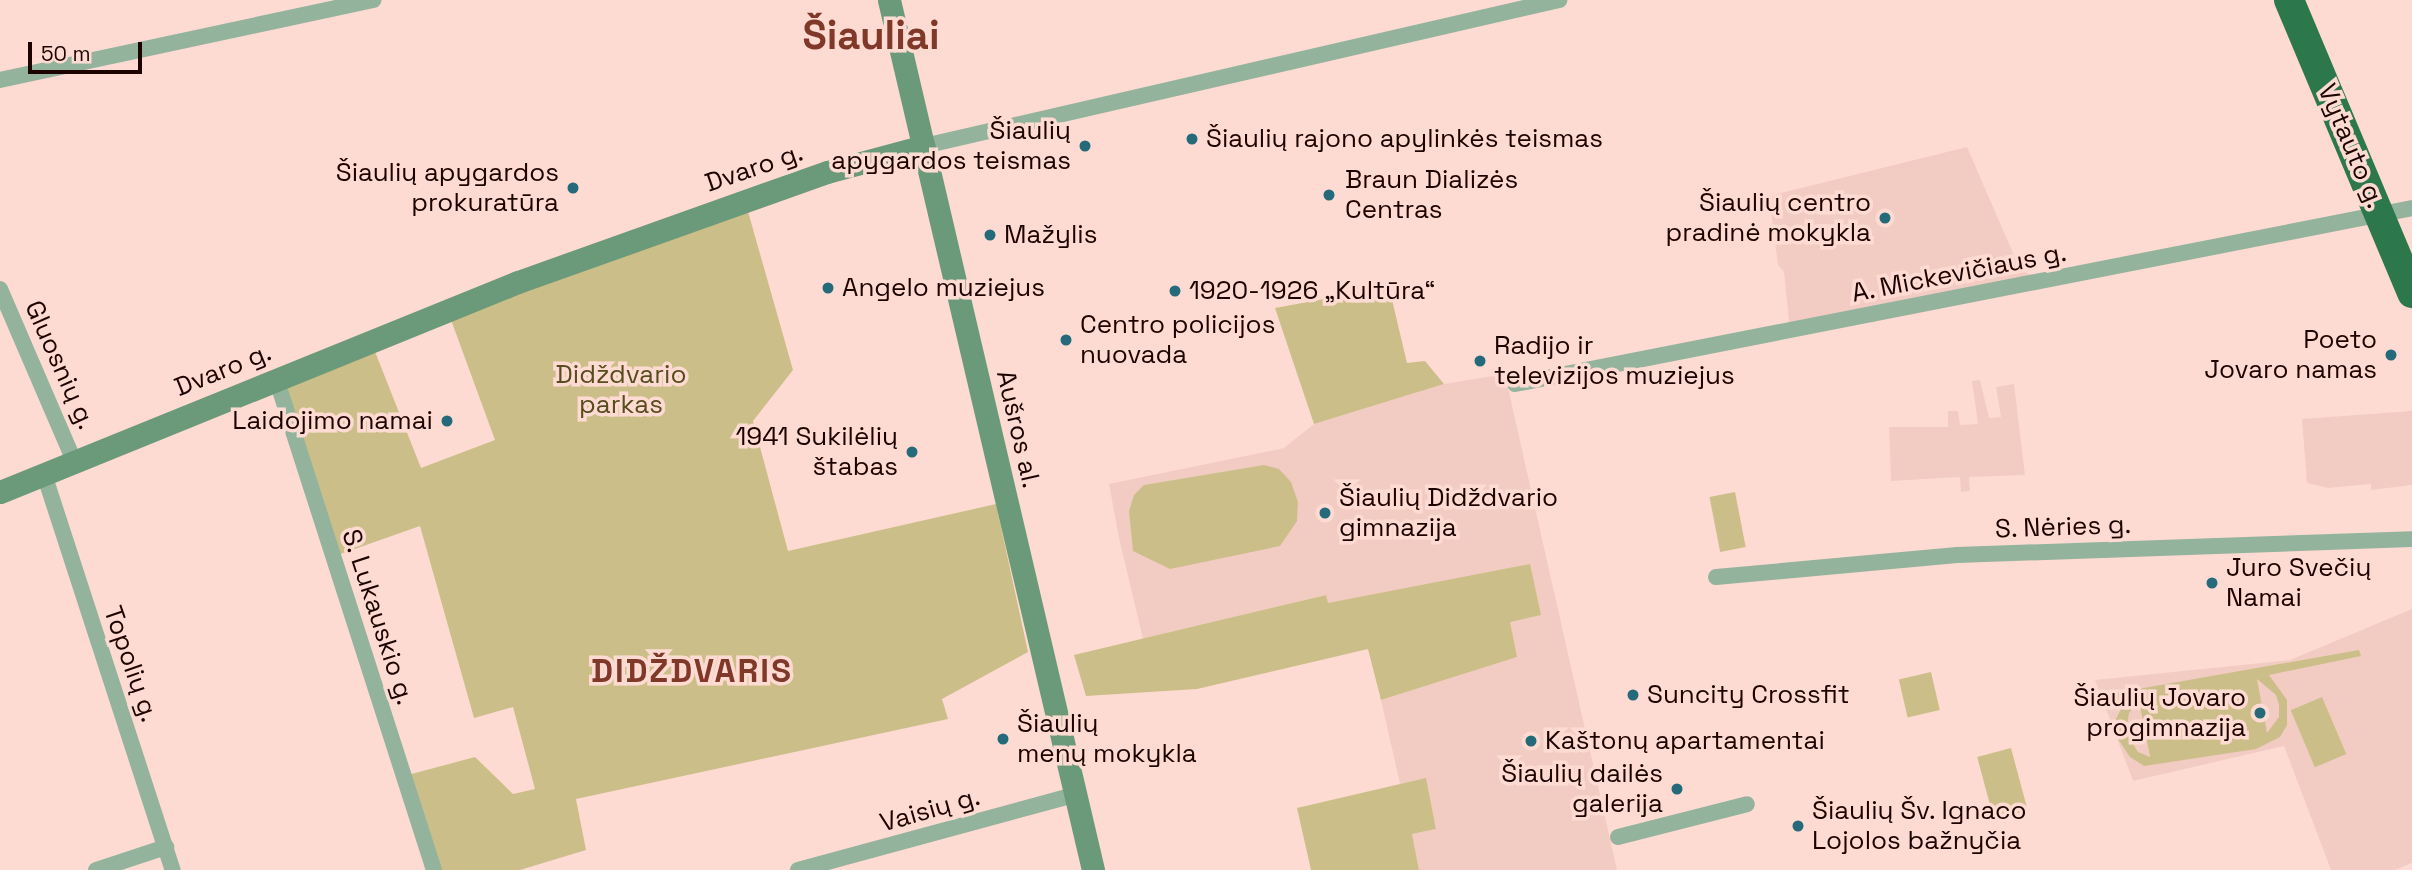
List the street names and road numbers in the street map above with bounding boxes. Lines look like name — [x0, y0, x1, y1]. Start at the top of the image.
street label: Vytauto g. — [2311, 79, 2391, 213]
street label: Dvaro g. — [701, 137, 807, 199]
street label: A. Mickevičiaus g. — [1849, 237, 2069, 309]
street label: Gluosnių g. — [18, 296, 102, 434]
street label: Dvaro g. — [170, 337, 276, 403]
street label: Aušros al. — [989, 367, 1047, 491]
street label: S. Nėries g. — [1994, 509, 2132, 545]
street label: S. Lukauskio g. — [335, 525, 421, 709]
street label: Topolių g. — [97, 602, 165, 726]
street label: Vaisių g. — [876, 781, 984, 839]

